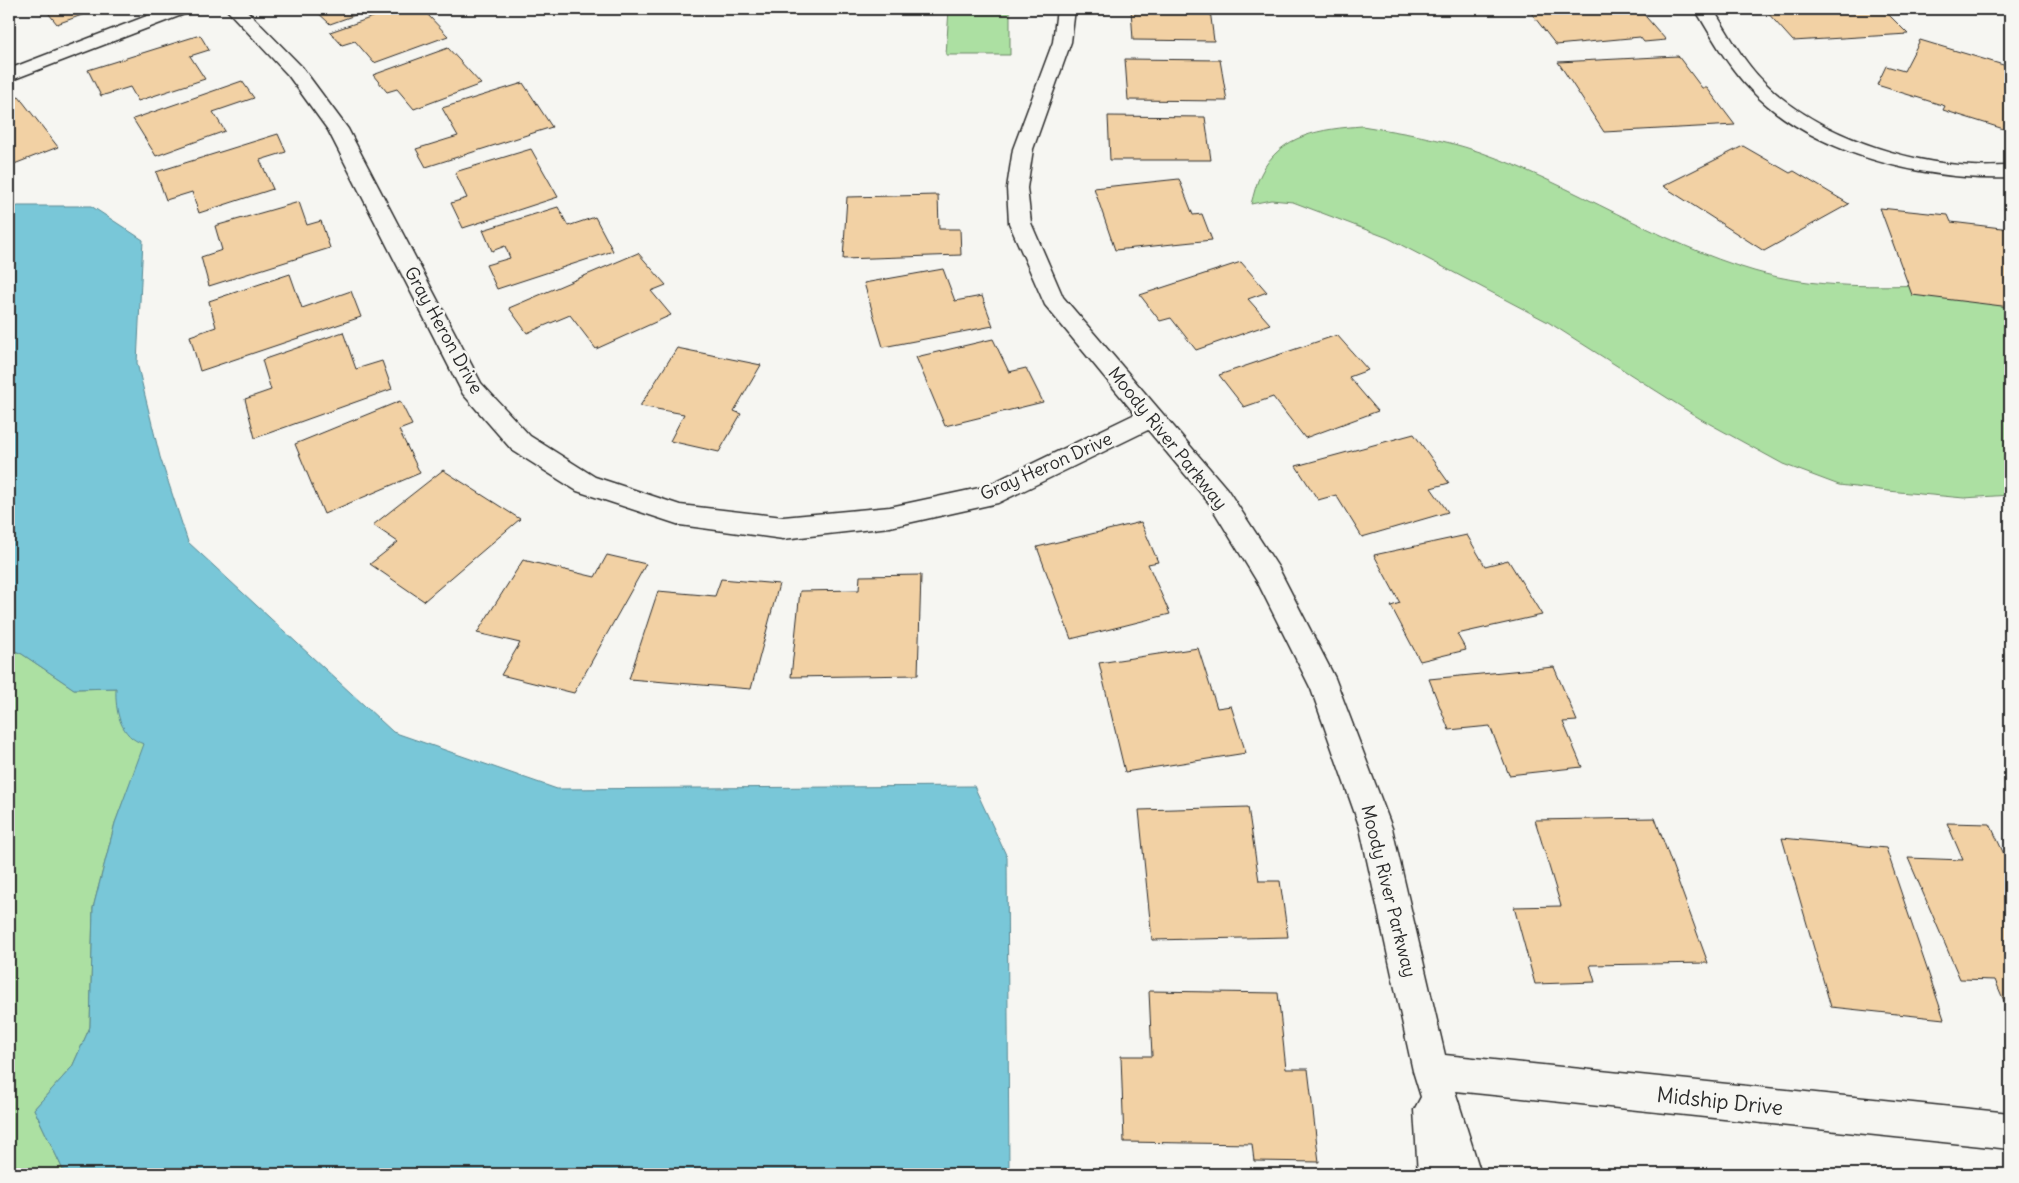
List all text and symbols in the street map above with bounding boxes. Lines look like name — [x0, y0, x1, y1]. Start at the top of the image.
street label: Gray Heron Drive — [400, 262, 488, 398]
street label: Moody River Parkway — [1103, 362, 1233, 514]
street label: Gray Heron Drive — [976, 427, 1116, 505]
street label: Moody River Parkway — [1356, 802, 1422, 980]
street label: Midship Drive — [1655, 1081, 1785, 1121]

